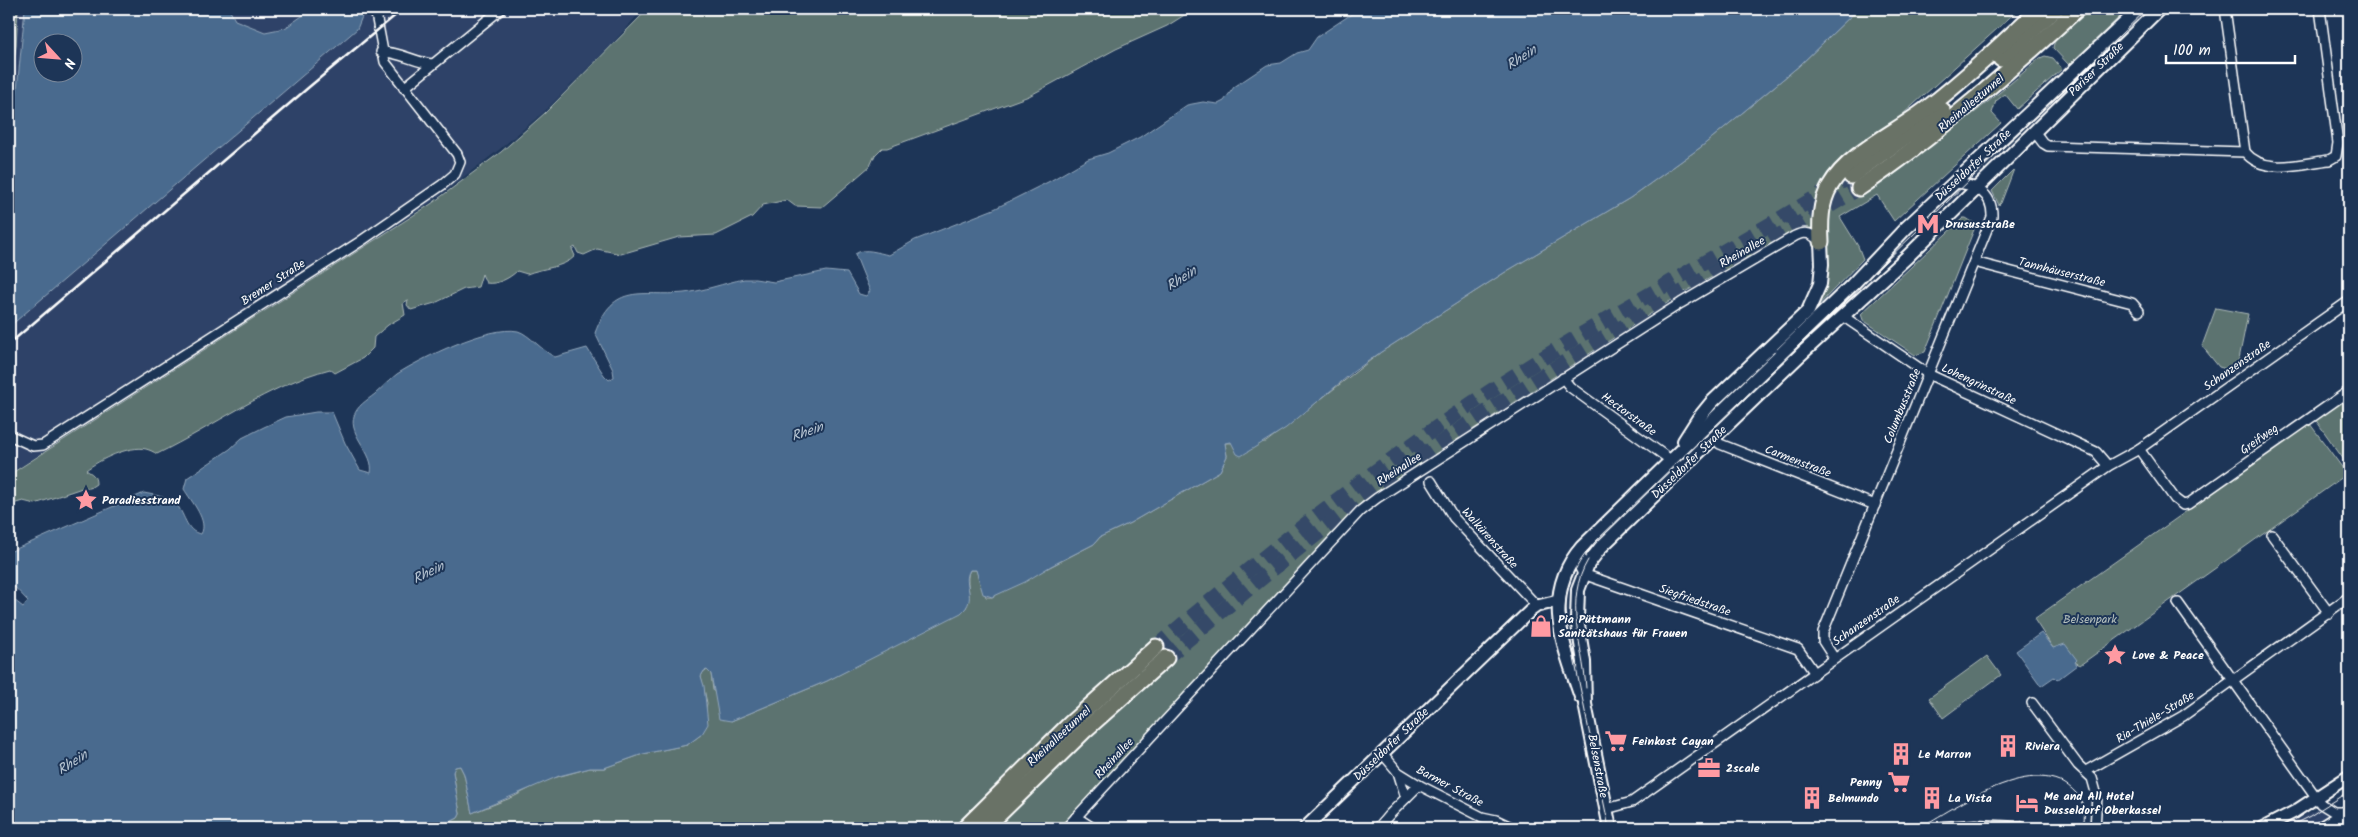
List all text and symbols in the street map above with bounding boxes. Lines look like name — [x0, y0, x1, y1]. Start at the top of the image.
north arrow — [32, 32, 82, 82]
scale bar — [2166, 32, 2294, 64]
street label: Pariser Straße — [2064, 37, 2129, 101]
water label: Rhein — [1502, 39, 1543, 76]
text: 100 m — [2173, 39, 2211, 63]
text: N — [57, 54, 81, 72]
street label: Rheinalleetunnel — [1934, 70, 2009, 137]
street label: Düsseldorfer Straße — [1931, 124, 2017, 206]
metro station icon: Drususstraße — [1915, 211, 1941, 237]
place label: Drususstraße — [1945, 215, 2015, 234]
street label: Rheinallee — [1716, 231, 1769, 273]
street label: Tannhäuserstraße — [2016, 253, 2108, 293]
street label: Bremer Straße — [237, 254, 310, 310]
water label: Rhein — [1162, 260, 1203, 297]
street label: Schanzenstraße — [2199, 335, 2276, 396]
street label: Lohengrinstraße — [1938, 359, 2020, 410]
street label: Columbusstraße — [1879, 365, 1926, 447]
street label: Hectorstraße — [1597, 388, 1661, 441]
water label: Rhein — [788, 416, 828, 448]
street label: Greifweg — [2236, 419, 2283, 460]
street label: Düsseldorfer Straße — [1647, 421, 1732, 504]
street label: Carmenstraße — [1762, 440, 1834, 483]
street label: Rheinallee — [1373, 447, 1426, 491]
place icon: Paradiesstrand — [73, 487, 99, 513]
place label: Paradiesstrand — [102, 491, 181, 510]
street label: Walkürenstraße — [1457, 503, 1523, 574]
water label: Rhein — [409, 555, 449, 590]
street label: Siegfriedstraße — [1656, 579, 1734, 622]
street label: Schanzenstraße — [1828, 590, 1905, 651]
place label: Pia Püttmann Sanitätshaus für Frauen — [1558, 610, 1688, 643]
park label: Belsenpark — [2063, 610, 2117, 629]
shop icon: Pia Püttmann Sanitätshaus für Frauen — [1528, 613, 1554, 639]
place icon: Love & Peace — [2102, 642, 2128, 668]
place label: Love & Peace — [2132, 646, 2204, 665]
street label: Ria-Thiele-Straße — [2112, 686, 2199, 748]
street label: Rheinalleetunnel — [1023, 701, 1096, 771]
street label: Düsseldorfer Straße — [1349, 703, 1434, 786]
supermarket icon: Feinkost Cayan — [1603, 728, 1629, 754]
place label: Feinkost Cayan — [1632, 732, 1714, 751]
street label: Rheinallee — [1090, 733, 1139, 783]
street label: Belsenstraße — [1582, 733, 1613, 800]
building icon: Riviera — [1995, 733, 2021, 759]
place label: Riviera — [2025, 737, 2060, 756]
building icon: Le Marron — [1888, 741, 1914, 767]
water label: Rhein — [53, 744, 94, 781]
place label: Le Marron — [1918, 745, 1971, 764]
office icon: 2scale — [1696, 755, 1722, 781]
place label: 2scale — [1726, 759, 1760, 778]
street label: Barmer Straße — [1413, 761, 1487, 812]
supermarket icon: Penny — [1886, 769, 1912, 795]
place label: Penny — [1850, 773, 1883, 792]
building icon: Belmundo — [1799, 785, 1825, 811]
building icon: La Vista — [1919, 785, 1945, 811]
place label: Me and All Hotel Dusseldorf Oberkassel — [2044, 787, 2162, 820]
place label: Belmundo — [1828, 789, 1879, 808]
place label: La Vista — [1948, 789, 1992, 808]
hotel icon: Me and All Hotel Dusseldorf Oberkassel — [2014, 790, 2040, 816]

